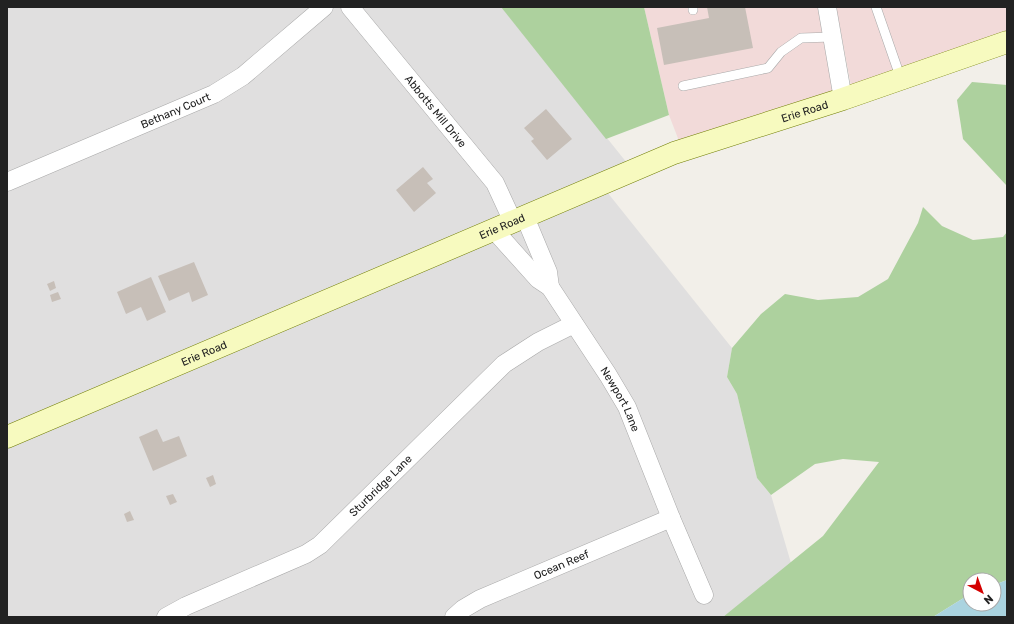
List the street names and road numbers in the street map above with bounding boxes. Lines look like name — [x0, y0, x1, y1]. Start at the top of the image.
street label: Abbotts Mill Drive — [402, 72, 469, 150]
street label: Bethany Court — [139, 90, 213, 131]
street label: Erie Road — [779, 98, 830, 125]
street label: Erie Road — [477, 211, 527, 242]
street label: Erie Road — [179, 338, 229, 369]
street label: Newport Lane — [598, 364, 643, 434]
street label: Sturbridge Lane — [346, 452, 414, 519]
street label: Ocean Reef — [532, 547, 592, 582]

